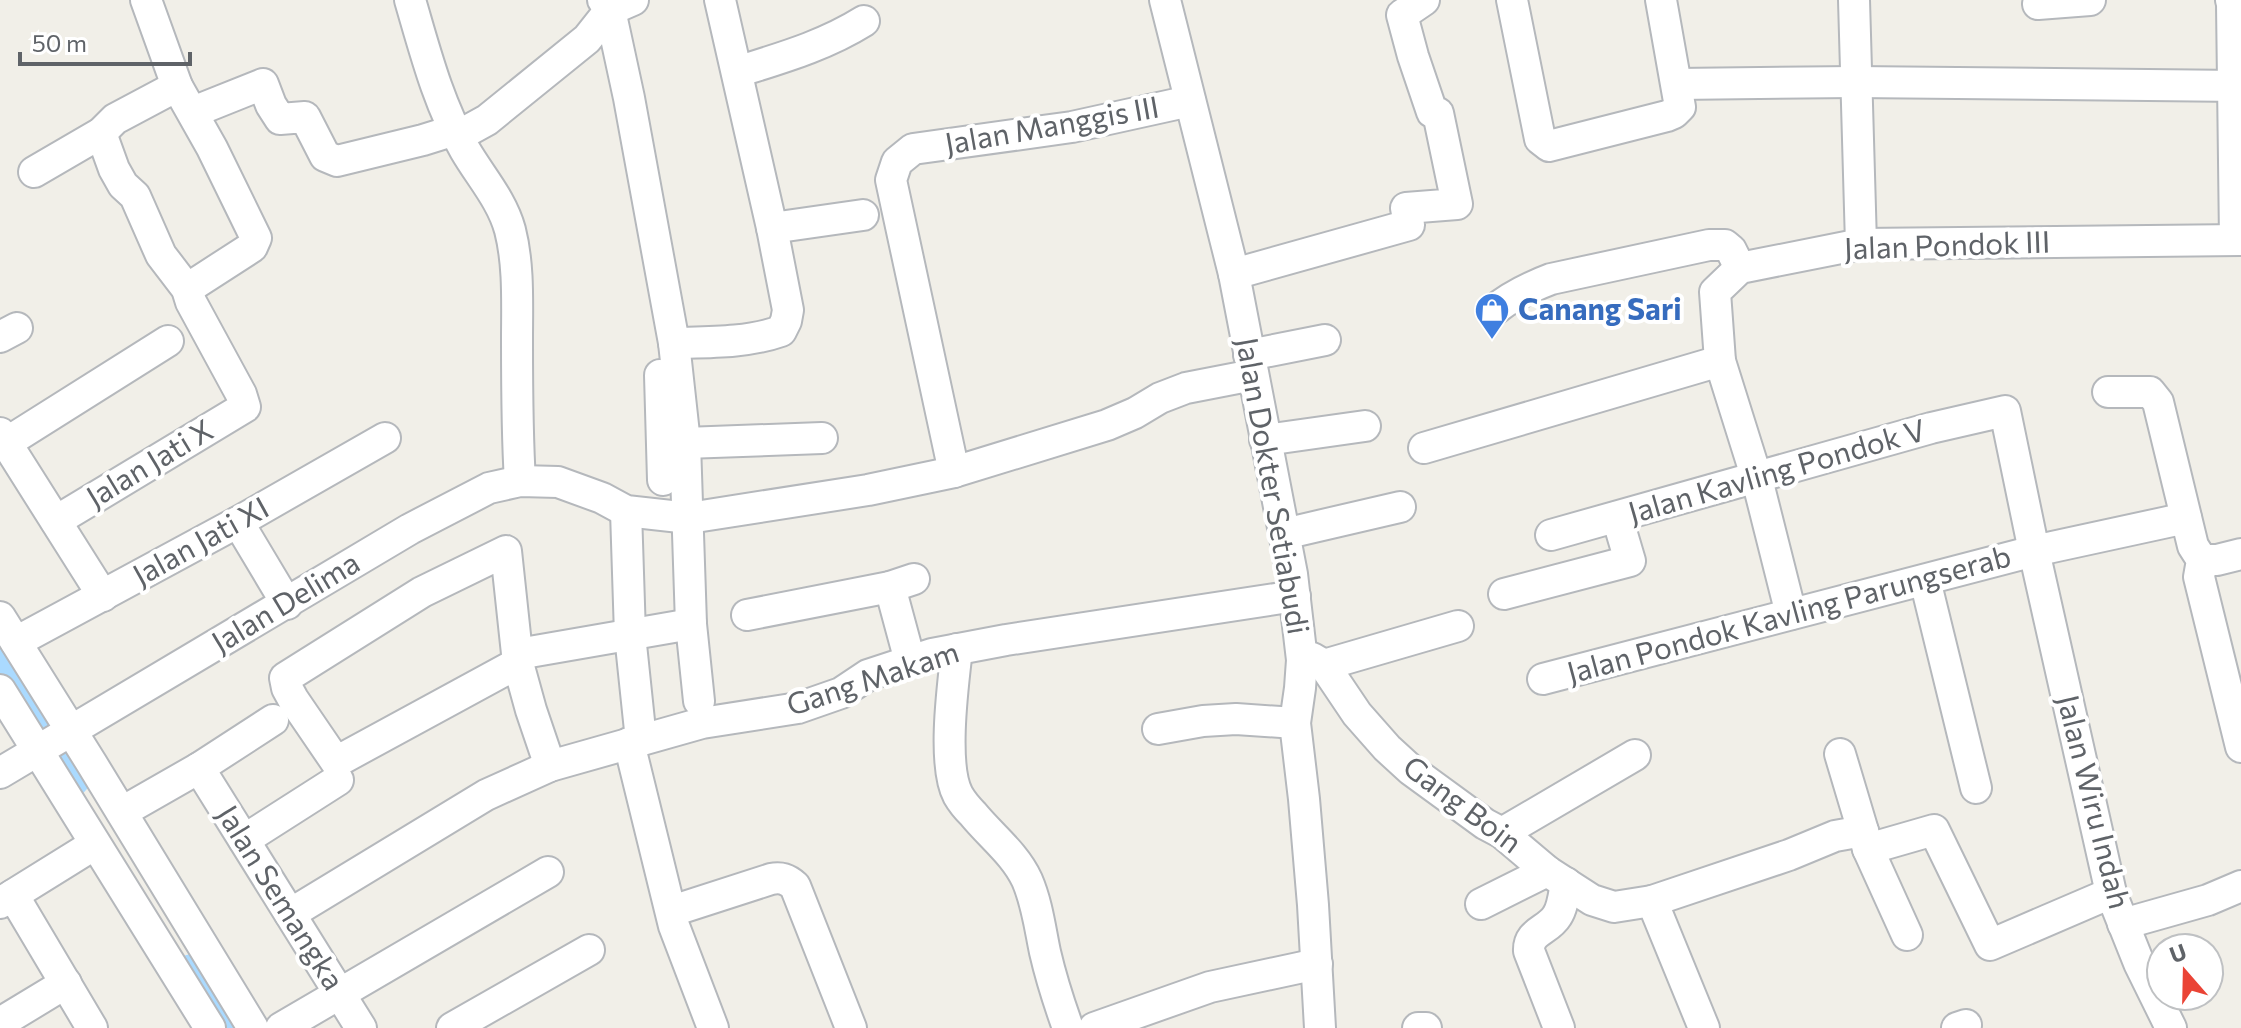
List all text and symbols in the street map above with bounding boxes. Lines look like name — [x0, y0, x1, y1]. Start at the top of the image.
scale bar — [20, 16, 190, 66]
text: 50 m — [32, 28, 87, 57]
street label: Jalan Manggis III — [942, 86, 1162, 161]
street label: Jalan Pondok III — [1843, 221, 2051, 266]
place label: Canang Sari — [1518, 289, 1682, 326]
shop icon: Canang Sari — [1473, 291, 1511, 341]
street label: Jalan Dokter Setiabudi — [1230, 334, 1319, 637]
street label: Jalan Kavling Pondok V — [1623, 409, 1929, 530]
street label: Jalan Jati X — [79, 410, 219, 514]
street label: Jalan Jati XI — [125, 487, 274, 592]
street label: Jalan Pondok Kavling Parungserab — [1562, 535, 2014, 690]
street label: Jalan Delima — [204, 542, 365, 659]
street label: Gang Makam — [781, 631, 963, 722]
street label: Jalan Wiru Indah — [2051, 691, 2140, 912]
street label: Gang Boin — [1397, 746, 1530, 860]
street label: Jalan Semangka — [210, 797, 354, 996]
north arrow — [2145, 932, 2225, 1012]
text: U — [2166, 937, 2190, 968]

